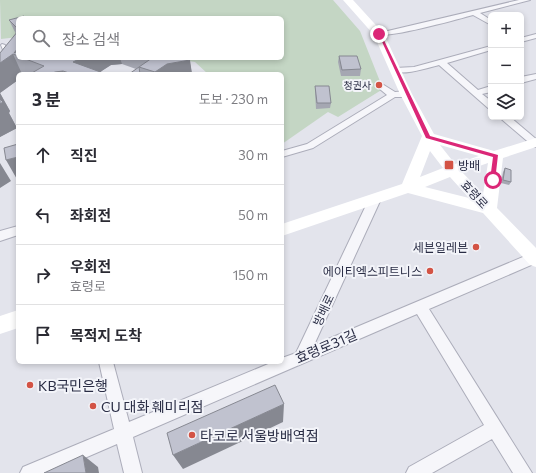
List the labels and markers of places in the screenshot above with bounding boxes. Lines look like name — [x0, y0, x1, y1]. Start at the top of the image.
place label: 청권사 — [343, 79, 372, 91]
marker: 청권사 — [374, 80, 384, 90]
place label: 방배 — [458, 158, 480, 172]
marker: 방배 — [443, 159, 455, 171]
place label: 세븐일레븐 — [413, 240, 468, 254]
marker: 세븐일레븐 — [471, 242, 481, 252]
place label: 에이티엑스피트니스 — [323, 264, 422, 278]
marker: 에이티엑스피트니스 — [425, 266, 435, 276]
place label: KB국민은행 — [38, 377, 108, 394]
marker: KB국민은행 — [25, 380, 35, 390]
place label: CU 대화 훼미리점 — [101, 398, 203, 415]
marker: CU 대화 훼미리점 — [88, 401, 98, 411]
place label: 타코로 서울방배역점 — [200, 427, 319, 444]
marker: 타코로 서울방배역점 — [187, 430, 197, 440]

